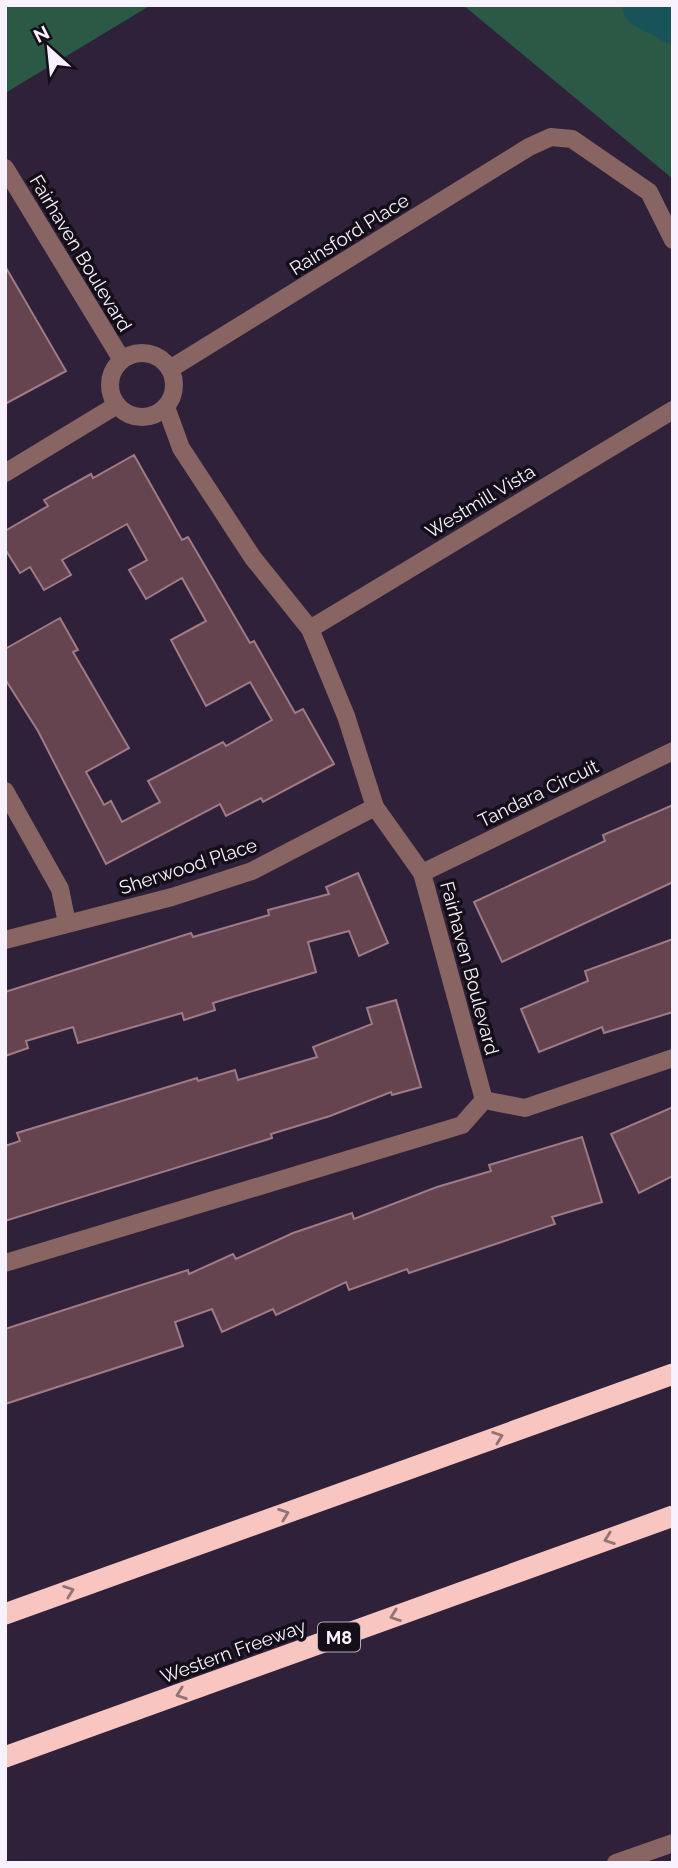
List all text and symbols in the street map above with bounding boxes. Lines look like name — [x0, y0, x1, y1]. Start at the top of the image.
north arrow — [14, 14, 84, 84]
text: N — [30, 21, 53, 47]
street label: Fairhaven Boulevard — [26, 171, 136, 335]
street label: Rainsford Place — [285, 189, 413, 279]
street label: Westmill Vista — [421, 460, 539, 542]
street label: Tandara Circuit — [474, 754, 602, 832]
street label: Sherwood Place — [116, 833, 260, 899]
street label: Fairhaven Boulevard — [436, 879, 504, 1057]
one-way arrow — [491, 1431, 503, 1445]
one-way arrow — [277, 1508, 289, 1522]
one-way arrow — [603, 1531, 615, 1545]
one-way arrow — [63, 1585, 75, 1599]
one-way arrow — [389, 1608, 401, 1622]
street label: Western Freeway — [157, 1614, 309, 1688]
road number: M8 — [318, 1622, 360, 1652]
one-way arrow — [175, 1686, 187, 1700]

